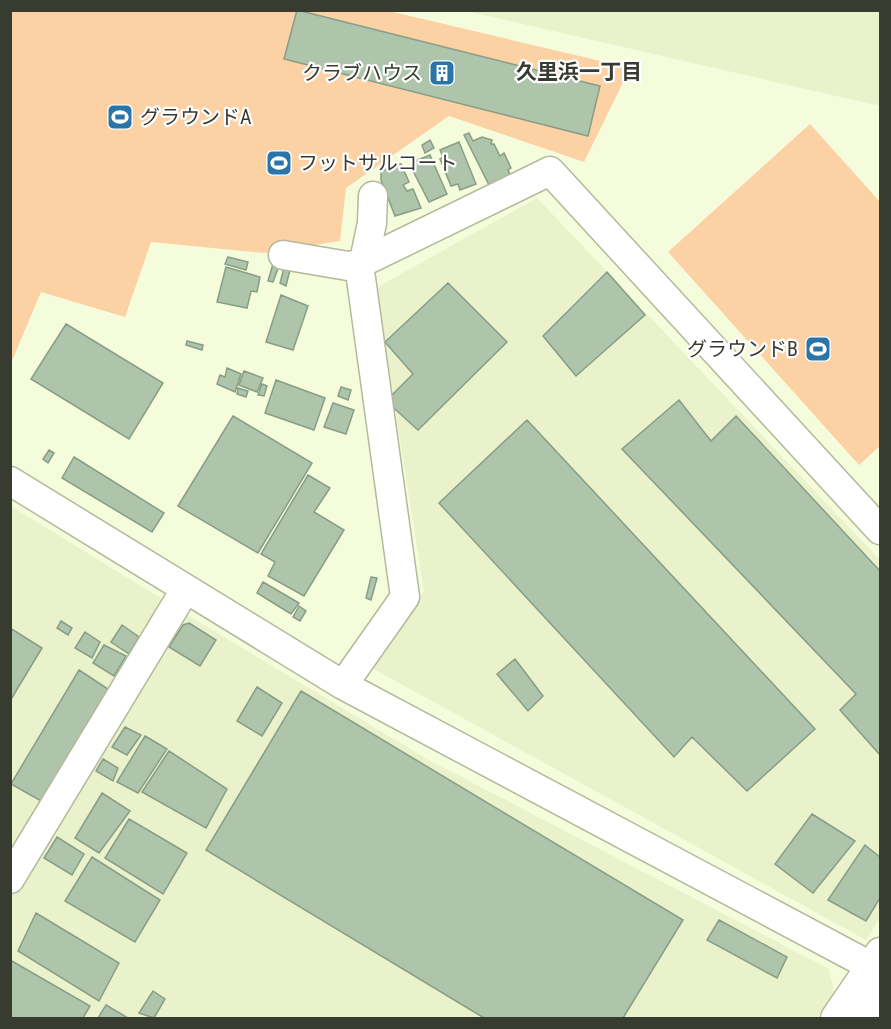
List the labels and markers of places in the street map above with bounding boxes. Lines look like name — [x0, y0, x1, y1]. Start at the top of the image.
building icon: クラブハウス — [427, 58, 457, 88]
place label: クラブハウス — [302, 61, 422, 85]
sports icon: グラウンドA — [105, 102, 135, 132]
place label: グラウンドA — [140, 105, 252, 129]
sports icon: フットサルコート — [264, 148, 294, 178]
place label: フットサルコート — [298, 151, 458, 175]
sports icon: グラウンドB — [803, 334, 833, 364]
place label: グラウンドB — [687, 337, 798, 361]

